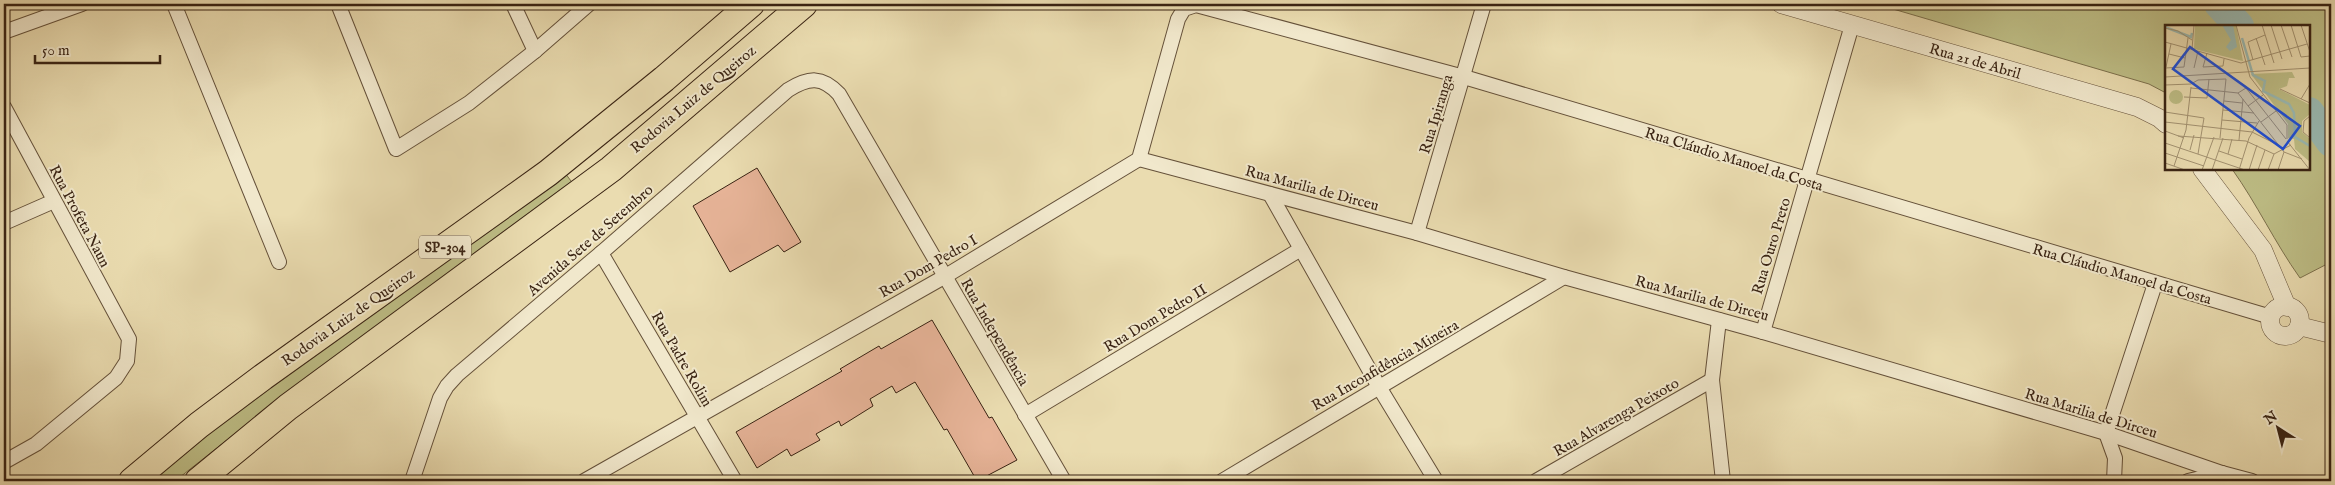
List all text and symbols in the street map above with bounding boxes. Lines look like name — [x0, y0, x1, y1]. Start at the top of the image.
inset map — [2165, 25, 2310, 170]
scale bar — [35, 32, 160, 64]
street label: Rua 21 de Abril — [1927, 39, 2024, 84]
text: 50 m — [42, 41, 70, 60]
street label: Rodovia Luiz de Queiroz — [627, 41, 760, 157]
street label: Rua Ipiranga — [1415, 72, 1458, 156]
street label: Rua Cláudio Manoel da Costa — [1642, 123, 1826, 196]
street label: Rua Marilia de Dirceu — [1243, 161, 1381, 216]
street label: Rua Profeta Naun — [45, 162, 114, 271]
street label: Avenida Sete de Setembro — [523, 180, 657, 301]
street label: Rua Ouro Preto — [1748, 195, 1795, 297]
street label: Rua Dom Pedro I — [876, 230, 981, 302]
road number: SP-304 — [419, 236, 471, 258]
street label: Rua Cláudio Manoel da Costa — [2030, 240, 2214, 309]
street label: Rodovia Luiz de Queiroz — [278, 264, 419, 371]
street label: Rua Marilia de Dirceu — [1633, 271, 1771, 326]
street label: Rua Independência — [956, 275, 1033, 390]
street label: Rua Dom Pedro II — [1100, 280, 1211, 357]
street label: Rua Padre Rolim — [647, 308, 717, 411]
street label: Rua Inconfidência Mineira — [1308, 315, 1463, 415]
street label: Rua Alvarenga Peixoto — [1550, 374, 1683, 461]
street label: Rua Marilia de Dirceu — [2022, 384, 2160, 443]
north arrow — [2252, 402, 2302, 452]
text: N — [2260, 407, 2281, 430]

